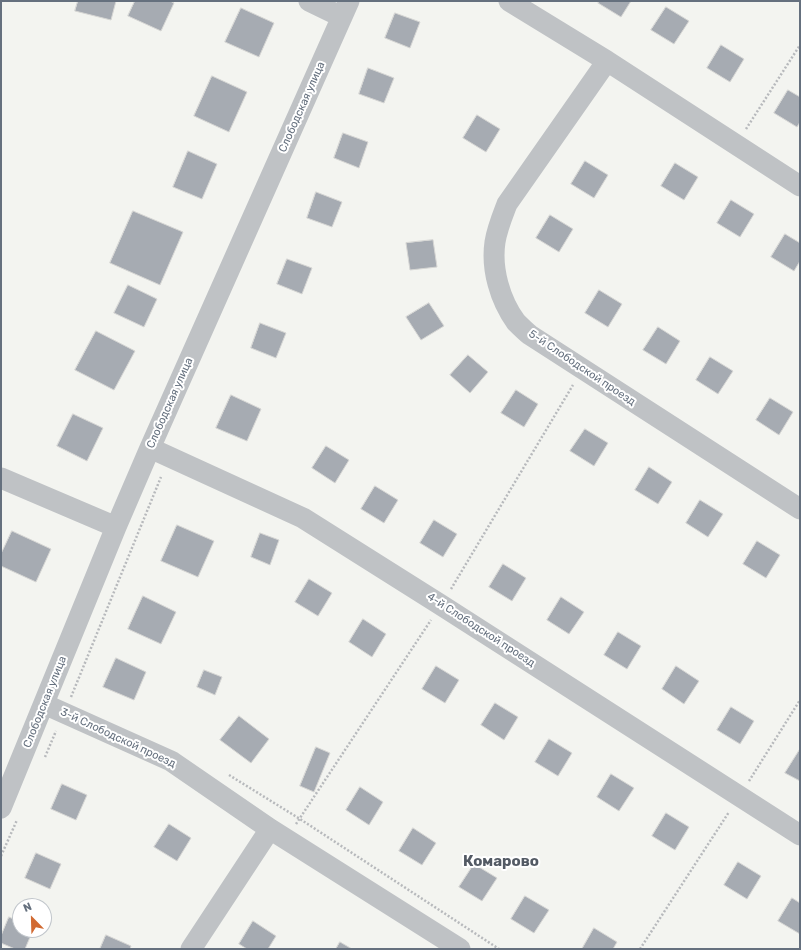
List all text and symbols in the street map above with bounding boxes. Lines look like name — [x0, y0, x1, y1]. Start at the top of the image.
street label: Слободская улица — [276, 60, 328, 154]
street label: 5-й Слободской проезд — [526, 327, 638, 409]
street label: Слободская улица — [144, 356, 196, 450]
street label: 4-й Слободской проезд — [425, 590, 537, 670]
street label: Слободская улица — [21, 654, 69, 750]
street label: 3-й Слободской проезд — [58, 705, 178, 771]
district label: Комарово — [463, 853, 539, 871]
north arrow — [12, 898, 52, 938]
text: N — [21, 900, 34, 915]

